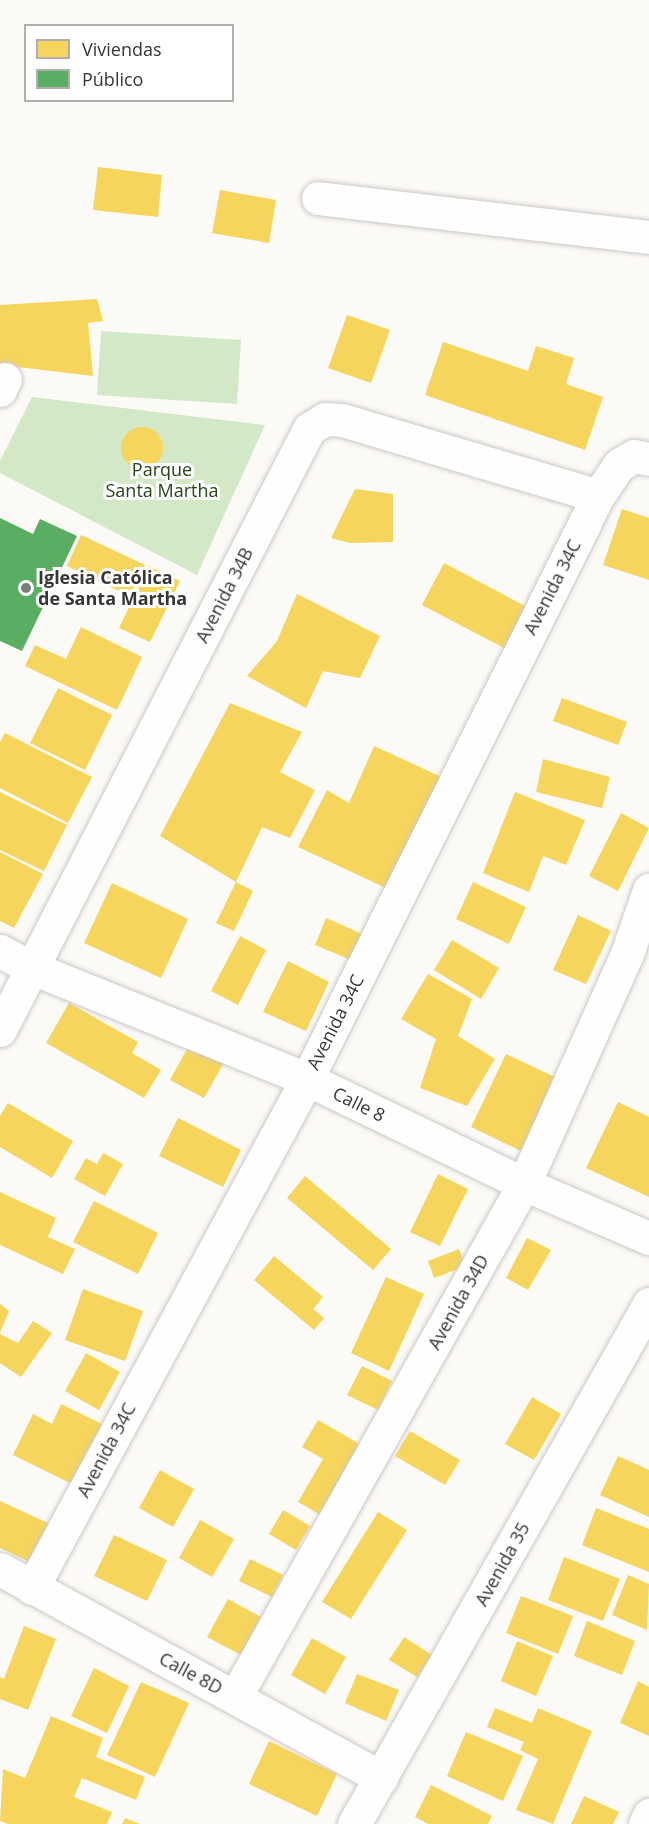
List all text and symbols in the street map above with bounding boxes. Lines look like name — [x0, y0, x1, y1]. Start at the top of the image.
legend — [24, 24, 234, 102]
text: Viviendas — [82, 37, 162, 61]
text: Público — [82, 67, 143, 91]
park label: Parque Santa Martha — [105, 459, 219, 502]
street label: Avenida 34C — [519, 536, 585, 638]
street label: Avenida 34B — [191, 544, 257, 646]
place label: Iglesia Católica de Santa Martha — [38, 567, 187, 610]
marker: Iglesia Católica de Santa Martha — [19, 581, 33, 595]
street label: Avenida 34C — [302, 971, 368, 1073]
street label: Calle 8 — [329, 1082, 389, 1126]
street label: Avenida 34D — [423, 1251, 493, 1353]
street label: Avenida 34C — [72, 1399, 140, 1501]
street label: Avenida 35 — [470, 1518, 534, 1610]
street label: Calle 8D — [156, 1647, 226, 1699]

